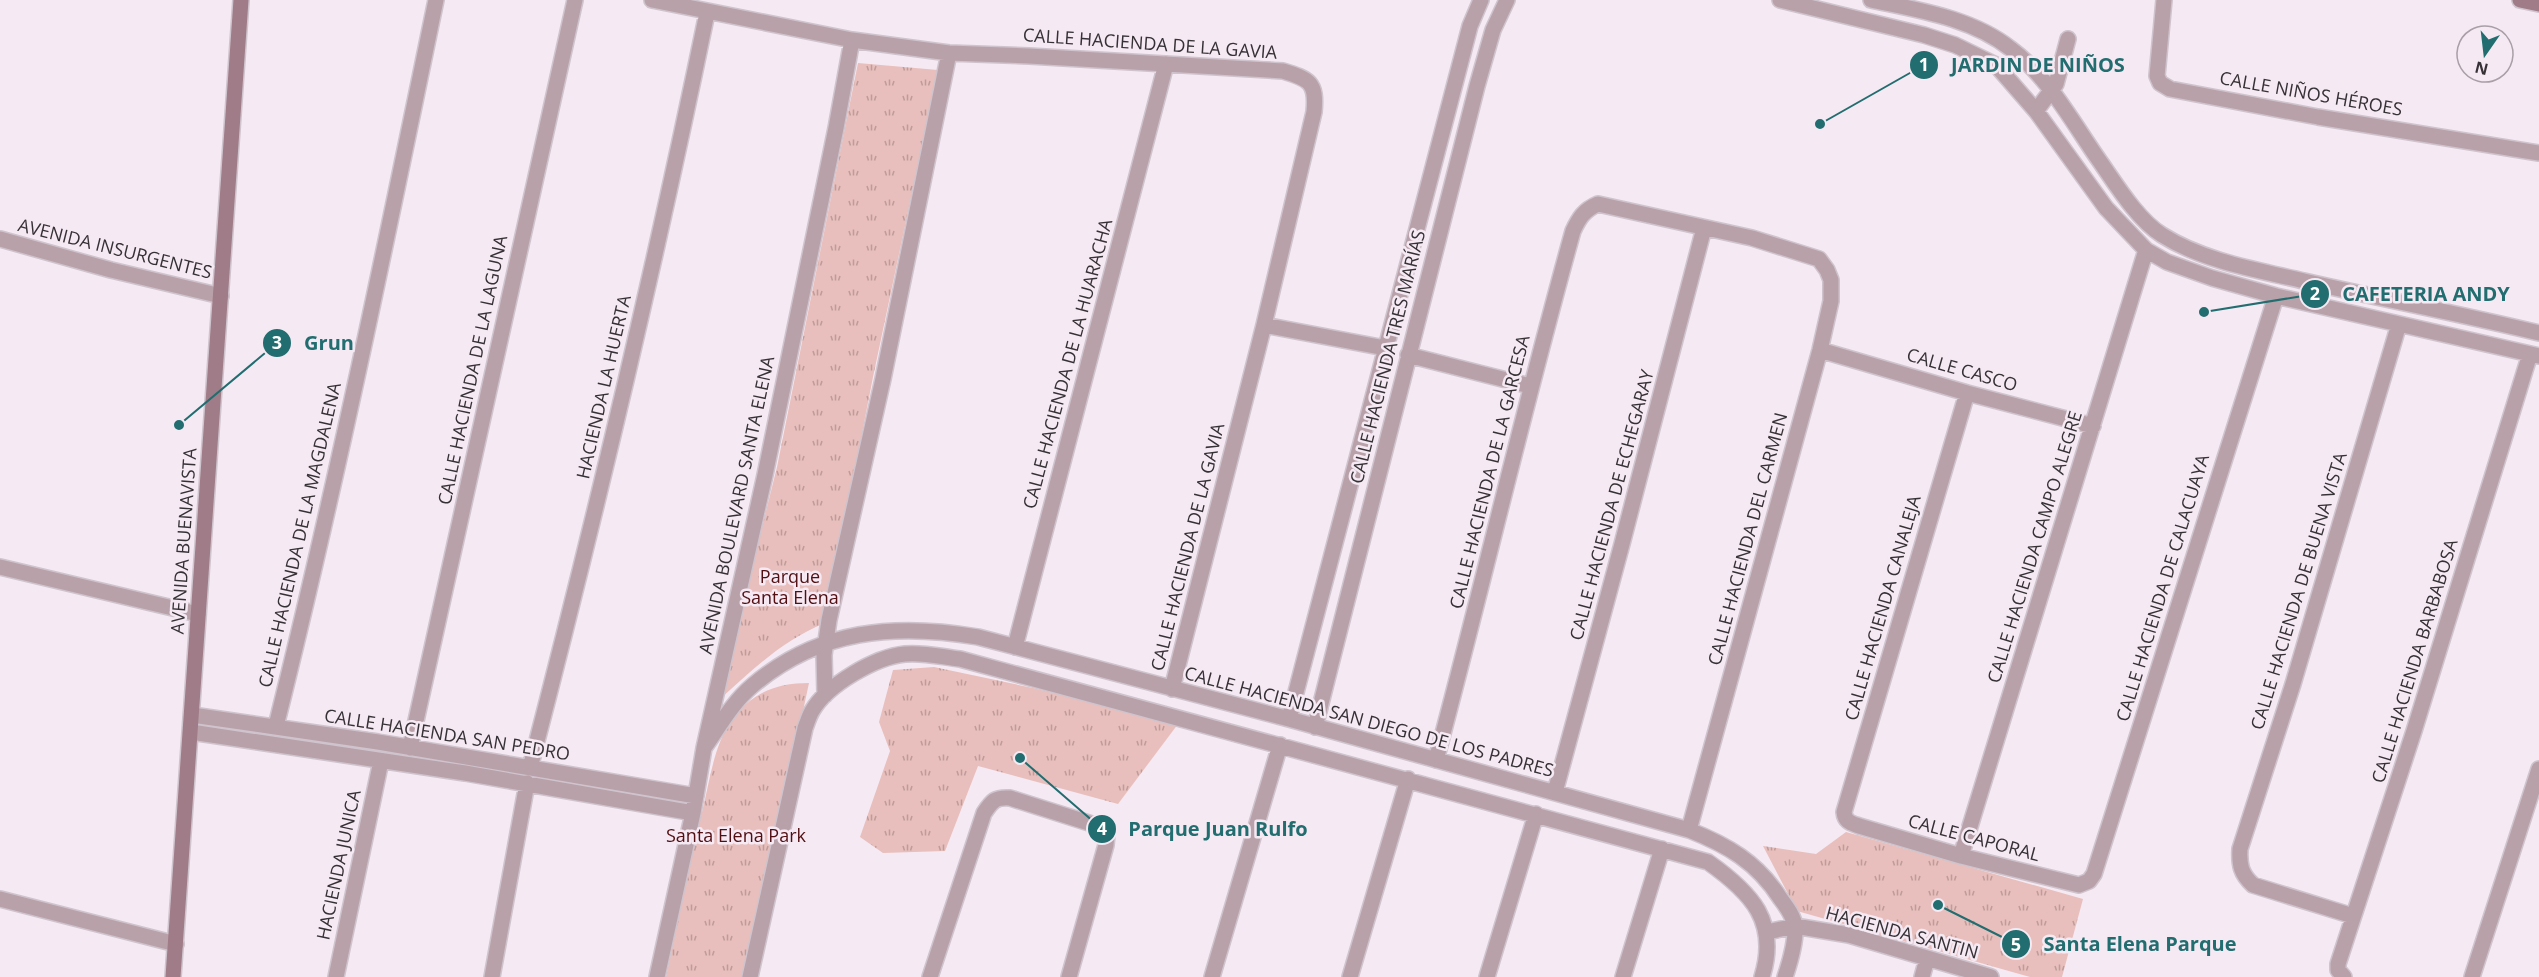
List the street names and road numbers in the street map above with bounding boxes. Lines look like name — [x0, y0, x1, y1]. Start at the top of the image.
street label: CALLE HACIENDA DE LA GAVIA — [1022, 22, 1279, 64]
street label: CALLE NIÑOS HÉROES — [2218, 65, 2405, 121]
street label: AVENIDA INSURGENTES — [16, 212, 215, 284]
street label: CALLE HACIENDA DE LA HUARACHA — [1017, 215, 1118, 511]
street label: CALLE HACIENDA TRES MARÍAS — [1344, 227, 1430, 486]
street label: CALLE HACIENDA DE LA LAGUNA — [432, 232, 512, 507]
street label: HACIENDA LA HUERTA — [570, 292, 636, 481]
street label: CALLE HACIENDA DE LA GARCESA — [1443, 332, 1535, 611]
street label: CALLE CASCO — [1904, 342, 2020, 396]
street label: AVENIDA BOULEVARD SANTA ELENA — [693, 353, 779, 656]
street label: CALLE HACIENDA DE ECHEGARAY — [1563, 366, 1659, 643]
street label: CALLE HACIENDA DE LA MAGDALENA — [252, 379, 346, 690]
street label: CALLE HACIENDA CAMPO ALEGRE — [1981, 408, 2087, 686]
street label: CALLE HACIENDA DEL CARMEN — [1702, 410, 1792, 668]
street label: CALLE HACIENDA DE LA GAVIA — [1145, 420, 1230, 673]
street label: AVENIDA BUENAVISTA — [165, 446, 202, 635]
street label: CALLE HACIENDA DE BUENA VISTA — [2244, 448, 2352, 732]
street label: CALLE HACIENDA DE CALACUAYA — [2110, 450, 2214, 724]
street label: CALLE HACIENDA CANALEJA — [1838, 492, 1926, 723]
street label: CALLE HACIENDA BARBABOSA — [2365, 535, 2463, 786]
street label: CALLE HACIENDA SAN DIEGO DE LOS PADRES — [1182, 660, 1557, 782]
street label: CALLE HACIENDA SAN PEDRO — [323, 703, 572, 765]
street label: HACIENDA JUNICA — [310, 787, 366, 942]
street label: CALLE CAPORAL — [1906, 808, 2043, 866]
street label: HACIENDA SANTIN — [1823, 900, 1981, 964]

